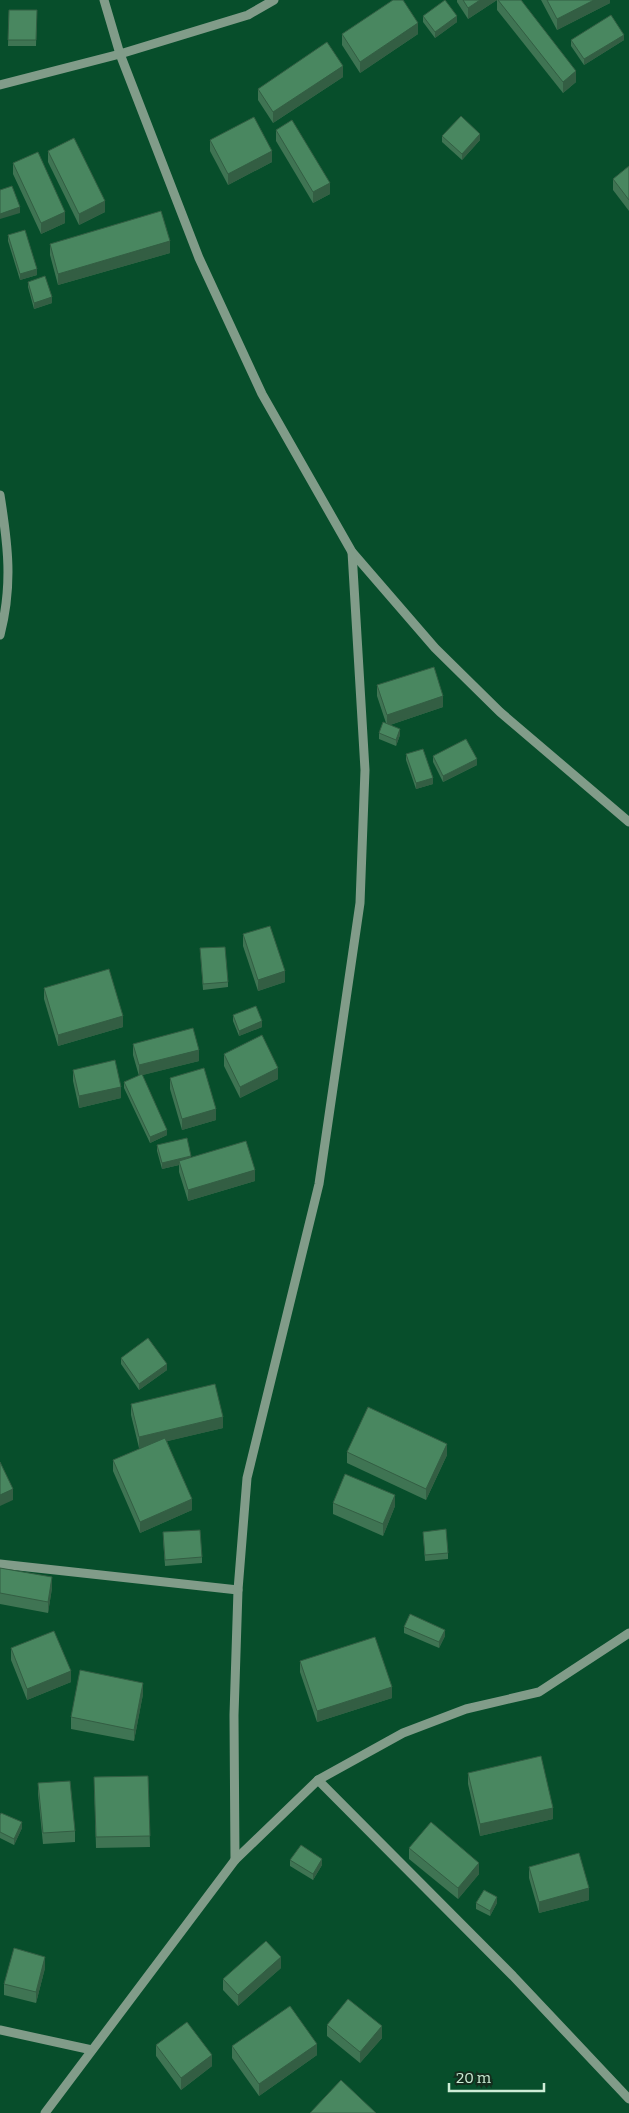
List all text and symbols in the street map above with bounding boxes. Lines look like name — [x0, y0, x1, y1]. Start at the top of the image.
scale bar — [449, 2060, 544, 2092]
text: 20 m — [456, 2069, 492, 2087]

